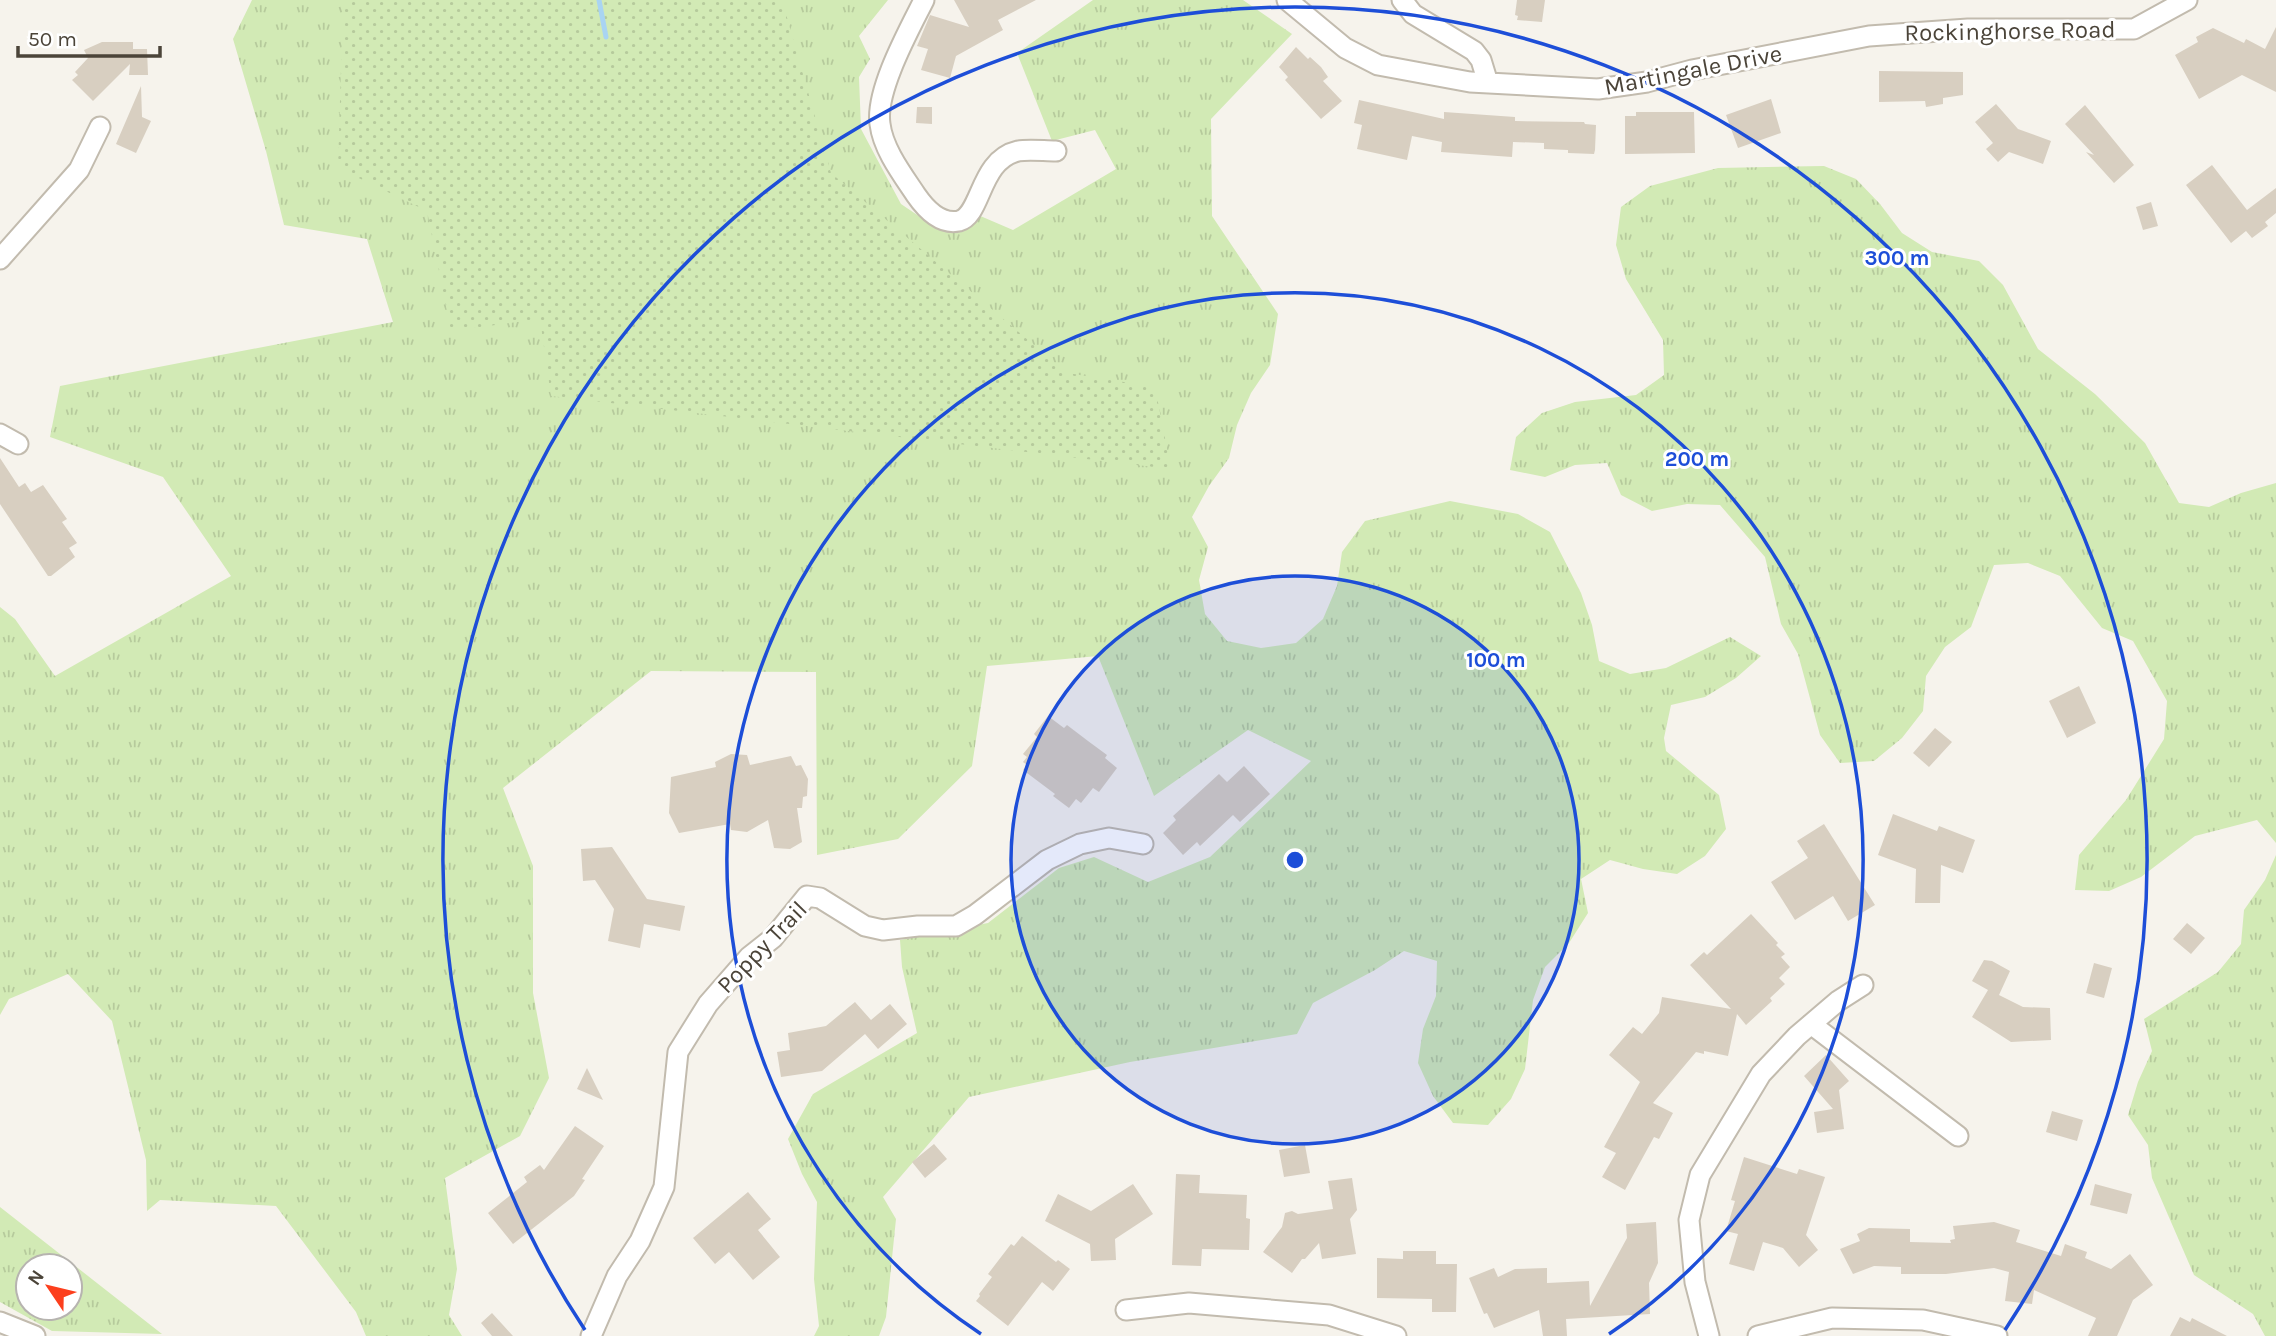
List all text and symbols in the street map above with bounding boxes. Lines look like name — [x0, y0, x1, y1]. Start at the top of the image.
scale bar — [18, 14, 159, 58]
street label: Rockinghorse Road — [1904, 15, 2116, 47]
text: 50 m — [28, 27, 77, 51]
street label: Martingale Drive — [1602, 39, 1784, 101]
text: 300 m — [1865, 246, 1929, 270]
text: 200 m — [1665, 447, 1729, 471]
text: 100 m — [1466, 648, 1526, 672]
centre of rings — [1283, 848, 1307, 872]
street label: Poppy Trail — [711, 895, 813, 999]
north arrow — [14, 1252, 84, 1322]
text: N — [23, 1266, 49, 1290]

